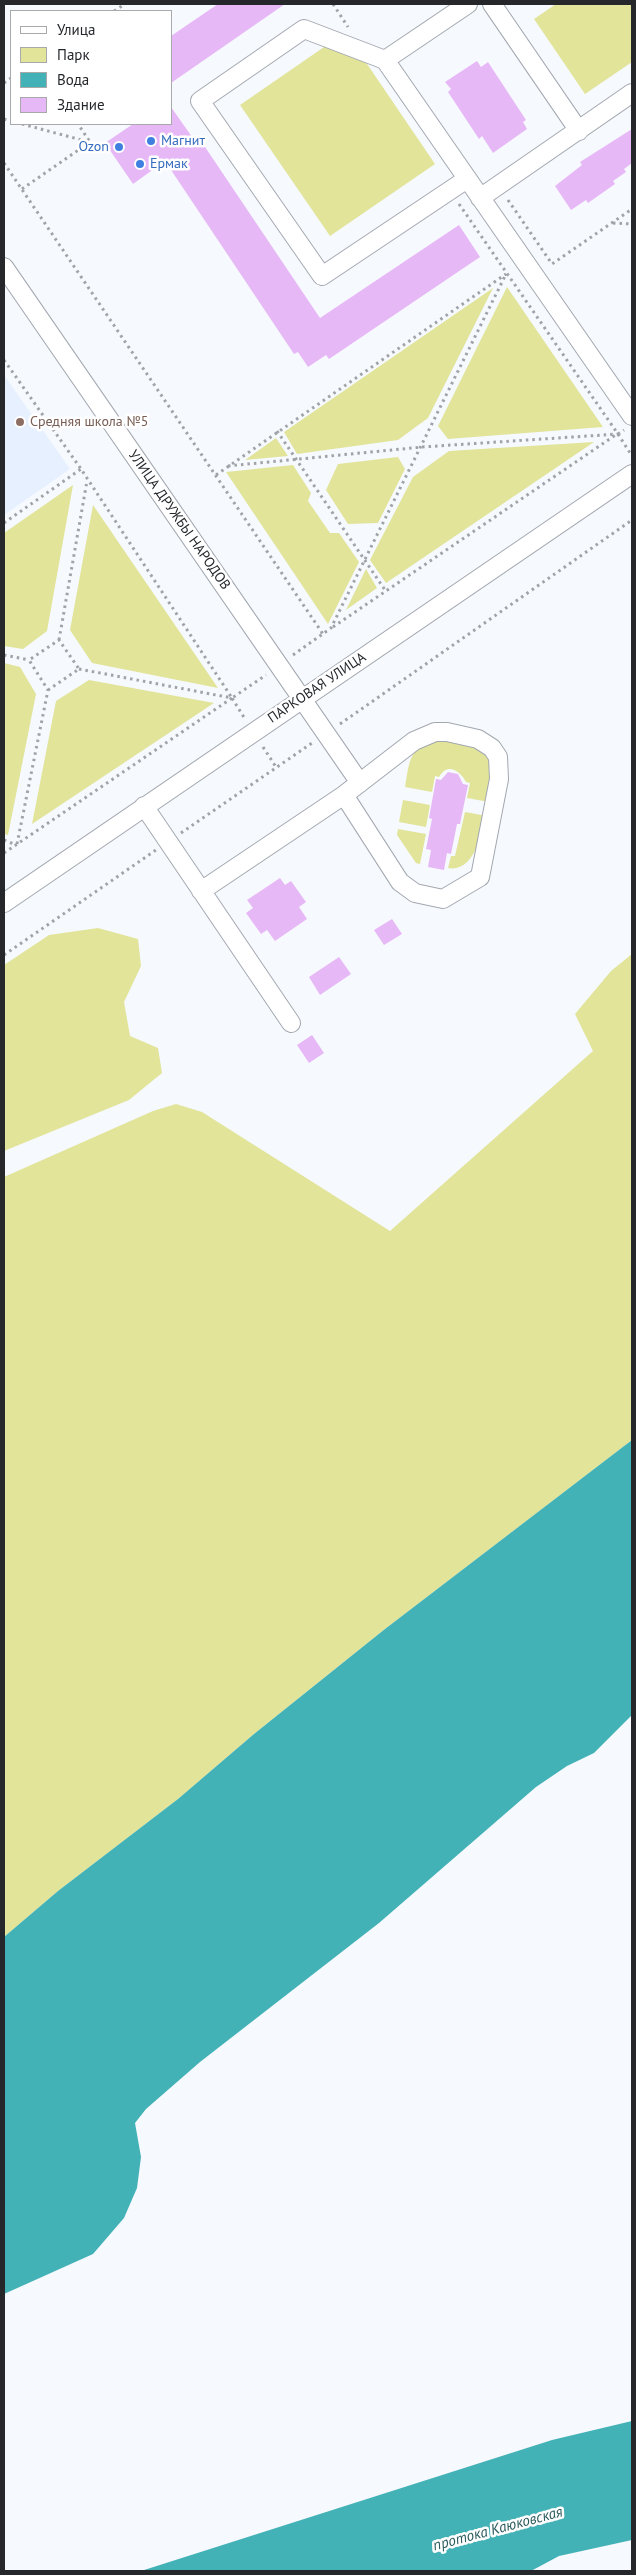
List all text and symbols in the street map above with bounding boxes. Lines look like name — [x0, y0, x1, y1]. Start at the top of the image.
legend — [10, 10, 172, 125]
text: Улица — [57, 20, 95, 39]
text: Парк — [57, 45, 90, 64]
text: Вода — [57, 70, 89, 89]
text: Здание — [57, 95, 105, 114]
place label: Магнит — [161, 133, 205, 149]
marker: Магнит — [145, 135, 157, 147]
place label: Ozon — [79, 139, 109, 155]
marker: Ozon — [113, 141, 125, 153]
place label: Ермак — [150, 156, 188, 172]
marker: Ермак — [134, 158, 146, 170]
place label: Средняя школа №5 — [30, 414, 148, 430]
marker: Средняя школа №5 — [14, 416, 26, 428]
street label: УЛИЦА ДРУЖБЫ НАРОДОВ — [124, 447, 234, 593]
street label: ПАРКОВАЯ УЛИЦА — [265, 649, 369, 727]
water label: протока Каюковская — [431, 2503, 565, 2555]

